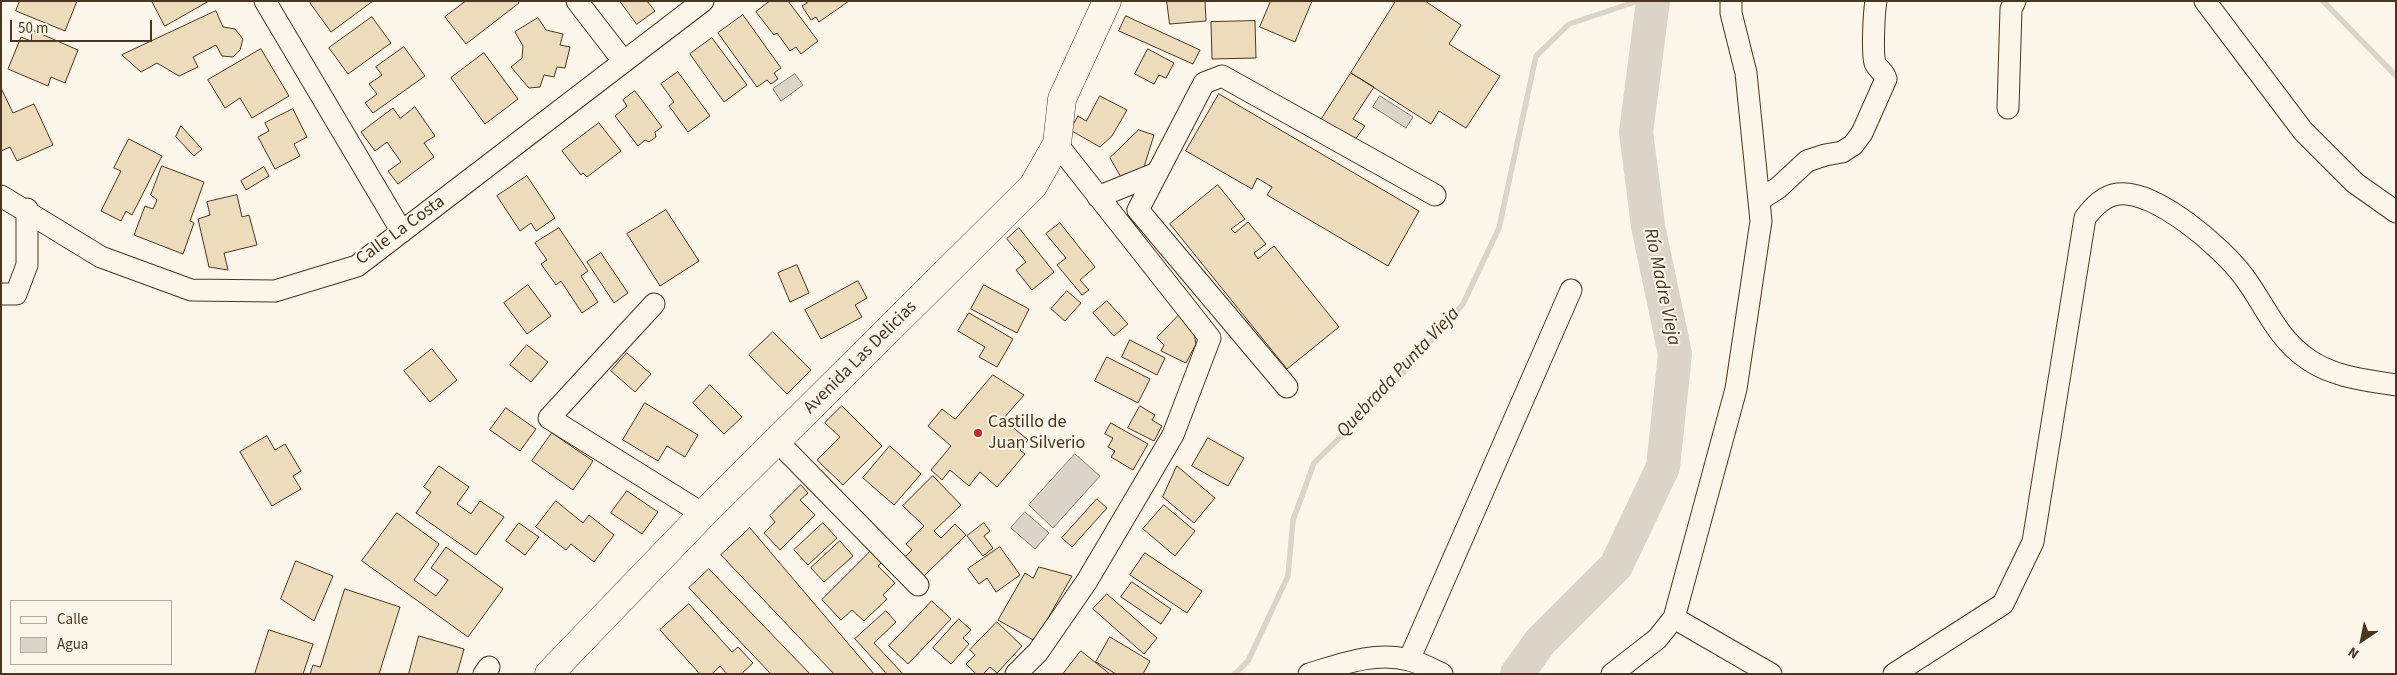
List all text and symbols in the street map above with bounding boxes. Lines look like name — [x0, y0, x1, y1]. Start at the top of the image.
scale bar — [12, 10, 155, 42]
text: 50 m — [18, 18, 48, 39]
street label: Calle La Costa — [352, 192, 450, 270]
water label: Río Madre Vieja — [1637, 226, 1685, 348]
street label: Avenida Las Delicias — [800, 297, 922, 419]
water label: Quebrada Punta Vieja — [1333, 303, 1465, 443]
place label: Castillo de Juan Silverio — [988, 412, 1085, 454]
marker: Castillo de Juan Silverio — [972, 427, 984, 439]
legend — [10, 600, 172, 665]
text: Calle — [57, 609, 88, 630]
north arrow — [2337, 615, 2387, 665]
text: Agua — [57, 634, 88, 655]
text: N — [2344, 642, 2363, 663]

